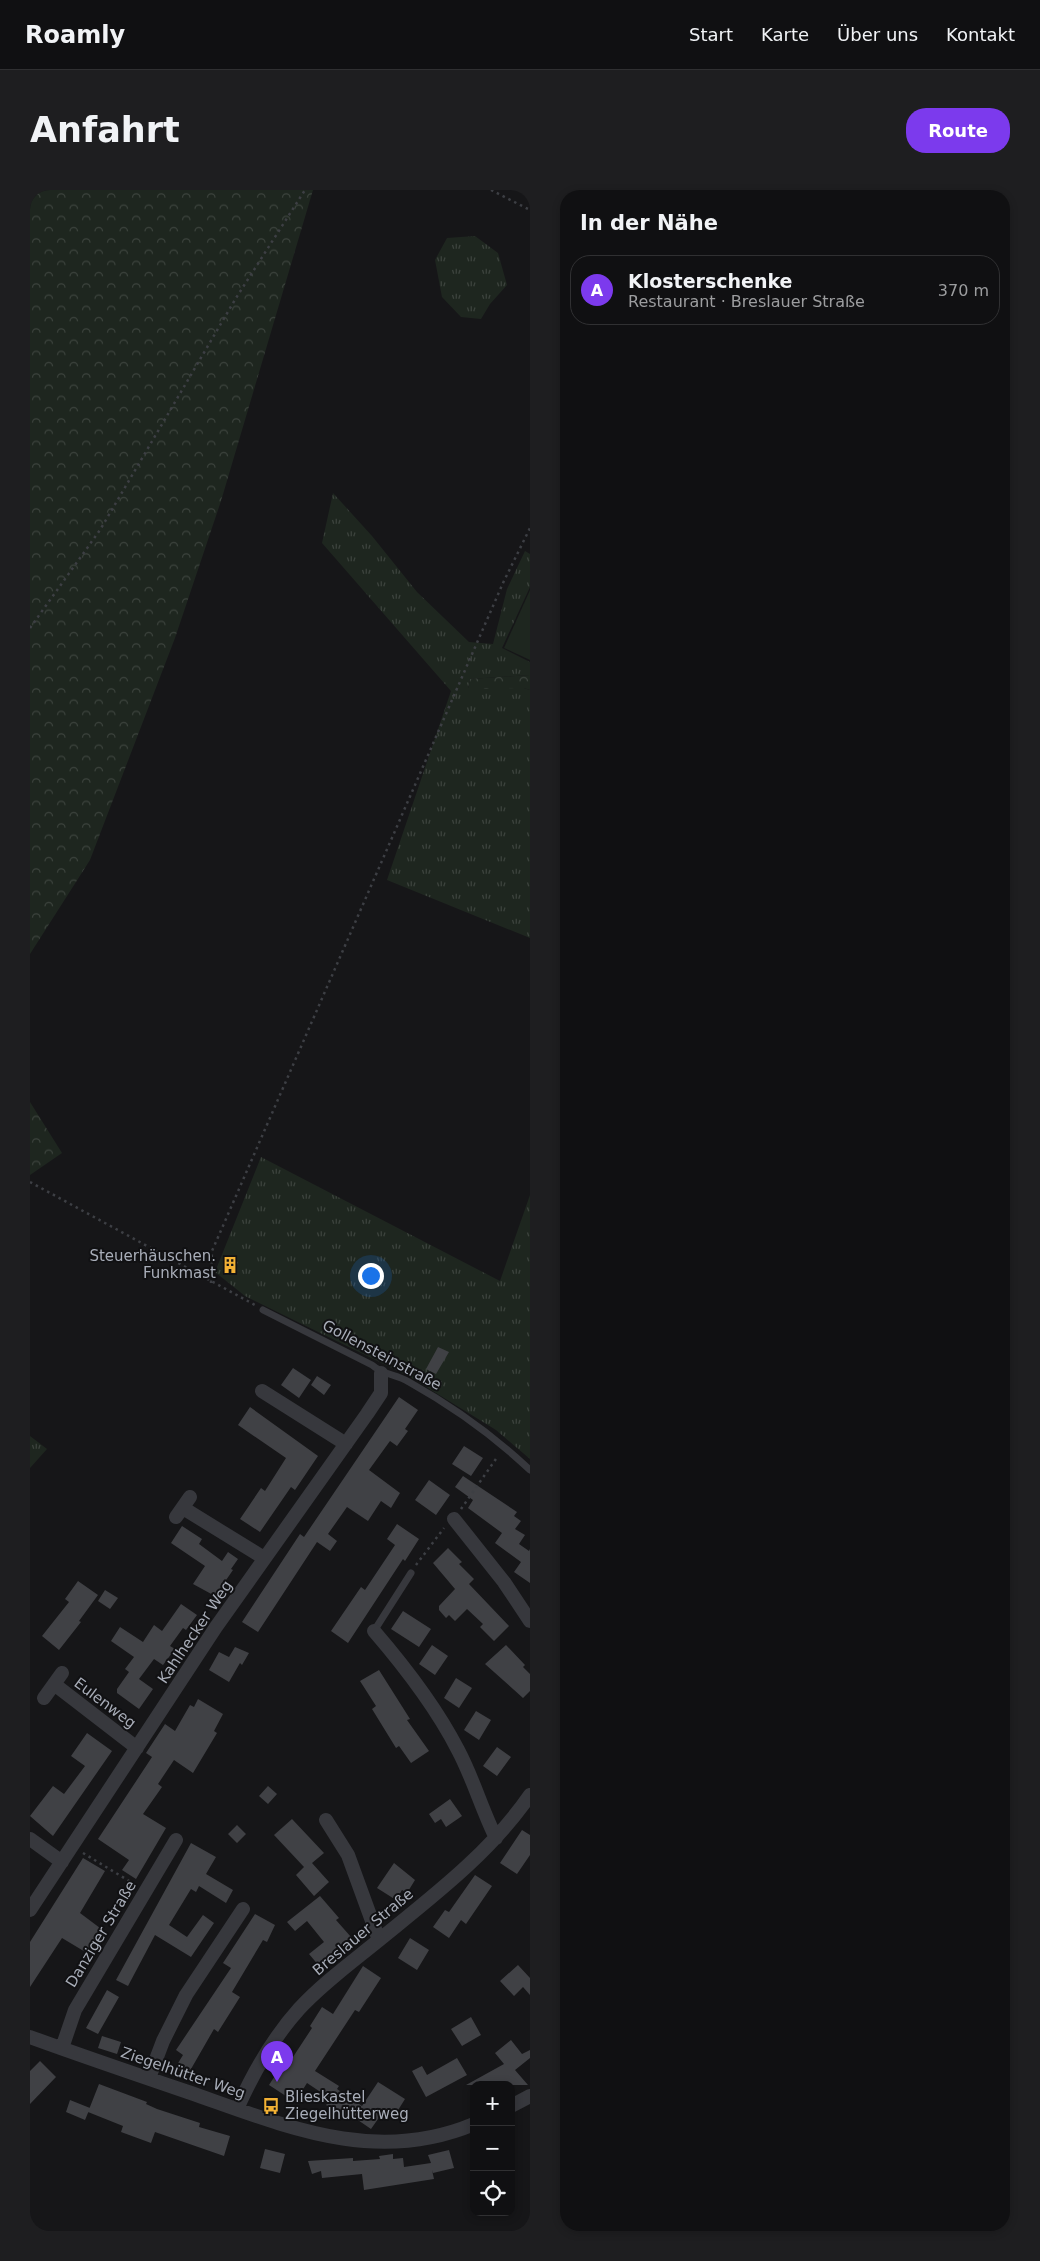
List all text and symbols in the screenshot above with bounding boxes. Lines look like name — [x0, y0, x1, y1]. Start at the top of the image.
text: Roamly — [25, 21, 125, 49]
text: Start — [689, 24, 733, 45]
text: Karte — [761, 24, 809, 45]
text: Über uns — [837, 24, 918, 45]
text: Kontakt — [946, 24, 1015, 45]
button: Route — [906, 108, 1010, 153]
text: Anfahrt — [30, 110, 180, 150]
text: In der Nähe — [580, 211, 718, 235]
text: Klosterschenke — [628, 270, 792, 292]
text: A — [591, 281, 603, 300]
text: 370 m — [938, 281, 989, 300]
text: Restaurant · Breslauer Straße — [628, 292, 865, 311]
place label: Steuerhäuschen. Funkmast — [89, 1247, 216, 1282]
building icon: Steuerhäuschen. Funkmast — [220, 1255, 240, 1275]
your location — [358, 1263, 384, 1289]
street label: Gollensteinstraße — [319, 1316, 445, 1394]
street label: Kahlhecker Weg — [154, 1577, 236, 1687]
street label: Eulenweg — [70, 1674, 140, 1732]
street label: Danziger Straße — [62, 1877, 140, 1991]
street label: Breslauer Straße — [309, 1885, 417, 1979]
pin: A — [261, 2041, 293, 2082]
street label: Ziegelhütter Weg — [119, 2043, 247, 2103]
map controls — [470, 2081, 515, 2216]
button: + — [470, 2081, 515, 2126]
place label: Blieskastel Ziegelhütterweg — [285, 2088, 409, 2123]
bus stop icon: Blieskastel Ziegelhütterweg — [261, 2096, 281, 2116]
button: − — [470, 2126, 515, 2171]
button: locate — [470, 2171, 515, 2216]

